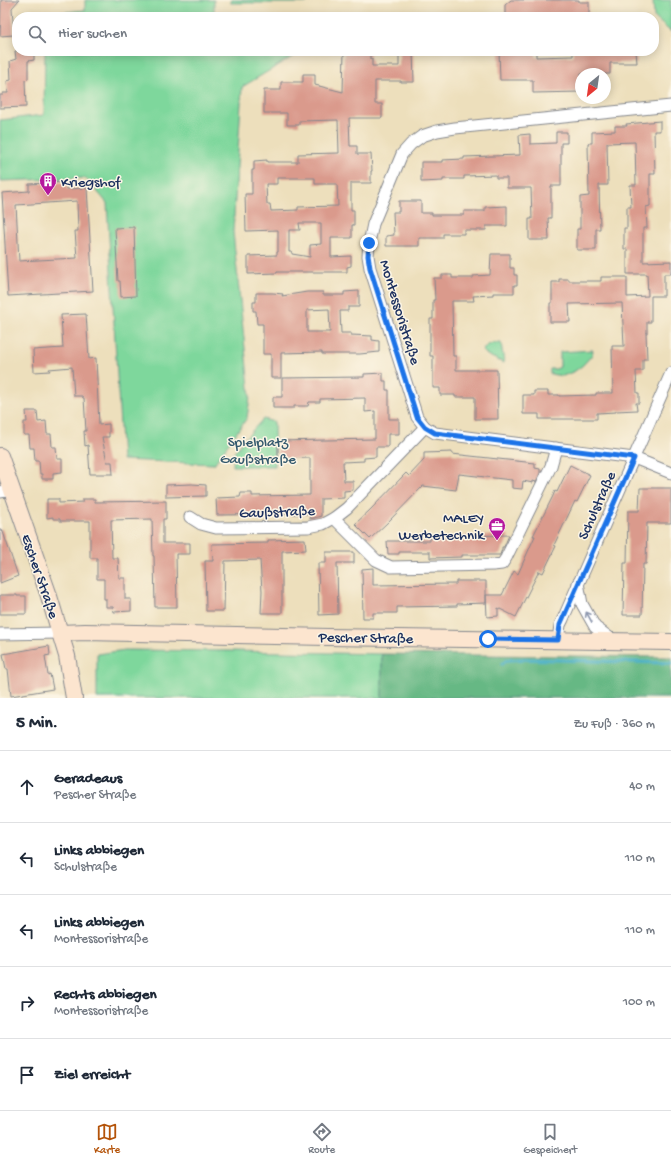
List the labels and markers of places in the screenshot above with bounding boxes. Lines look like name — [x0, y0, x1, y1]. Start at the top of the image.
building icon: Kriegshof — [38, 171, 58, 196]
place label: Kriegshof — [61, 174, 121, 192]
place label: MALEY Werbetechnik — [398, 510, 485, 545]
office icon: MALEY Werbetechnik — [487, 516, 507, 541]

